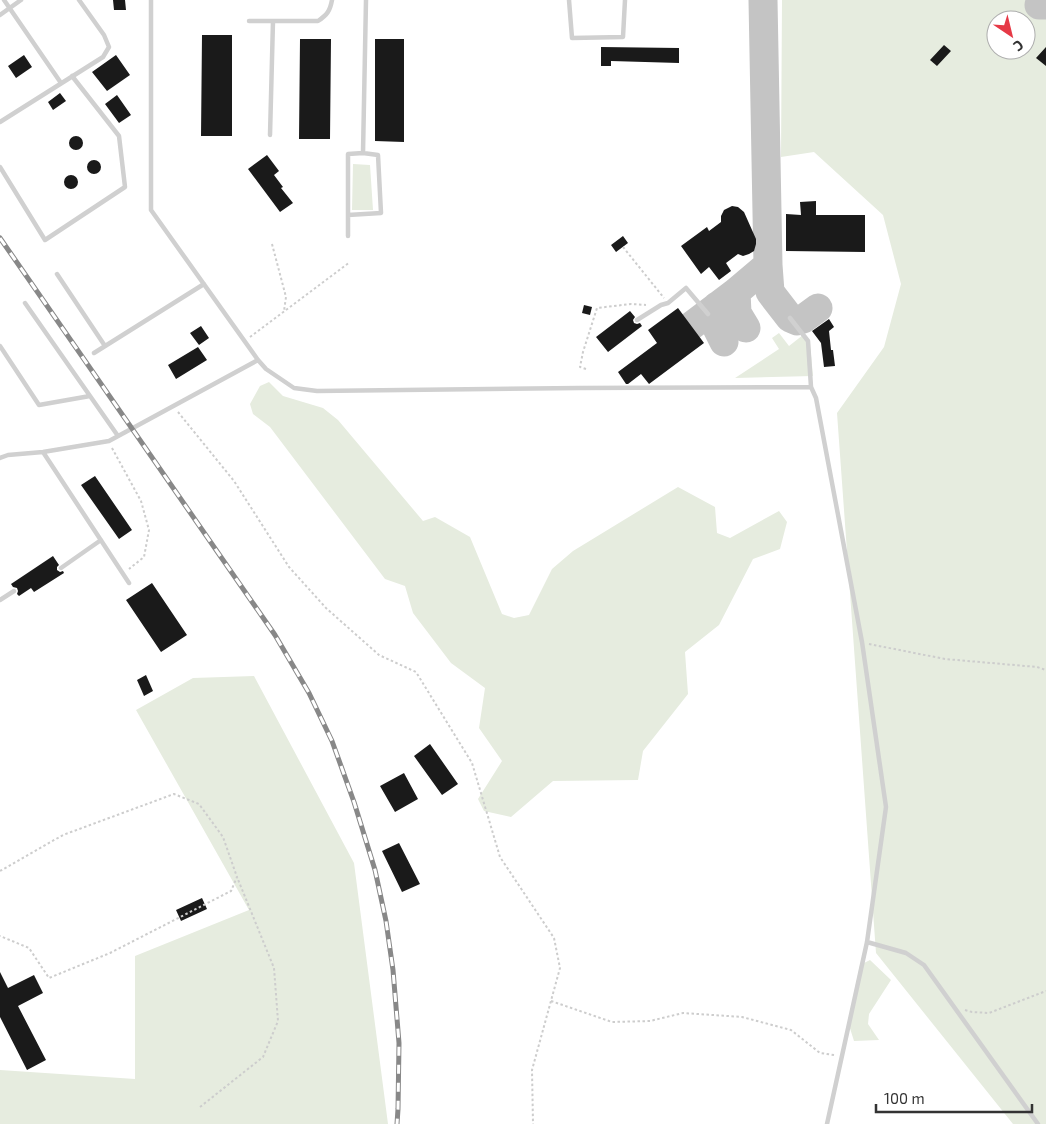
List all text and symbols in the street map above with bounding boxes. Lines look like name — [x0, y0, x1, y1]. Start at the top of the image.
north arrow — [986, 10, 1036, 60]
text: С — [1010, 37, 1027, 55]
scale bar — [876, 1082, 1032, 1114]
text: 100 m — [884, 1089, 925, 1107]

